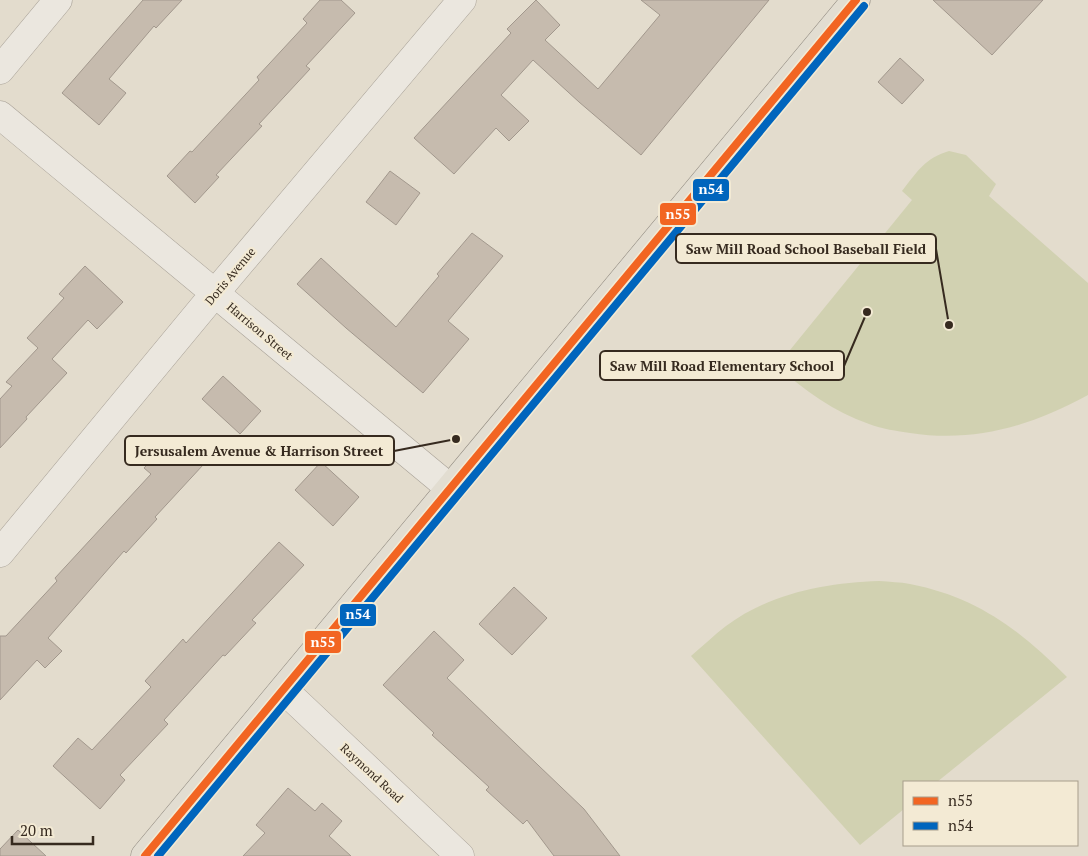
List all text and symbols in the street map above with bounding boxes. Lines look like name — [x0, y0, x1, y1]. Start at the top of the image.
line badge: n54 — [692, 178, 730, 202]
text: n54 — [699, 179, 724, 198]
line badge: n55 — [659, 202, 697, 226]
text: n55 — [666, 204, 690, 223]
callout: Saw Mill Road School Baseball Field — [676, 234, 936, 263]
text: Saw Mill Road School Baseball Field — [686, 239, 927, 258]
street label: Doris Avenue — [202, 244, 258, 308]
street label: Harrison Street — [224, 299, 296, 363]
callout: Saw Mill Road Elementary School — [600, 351, 844, 380]
text: Saw Mill Road Elementary School — [610, 356, 835, 375]
callout: Jersusalem Avenue & Harrison Street — [125, 436, 394, 465]
text: Jersusalem Avenue & Harrison Street — [135, 441, 384, 460]
line badge: n54 — [339, 603, 377, 627]
text: n54 — [346, 604, 371, 623]
line badge: n55 — [304, 630, 342, 654]
text: n55 — [311, 632, 335, 651]
street label: Raymond Road — [338, 740, 407, 806]
legend — [903, 781, 1078, 846]
text: n55 — [948, 790, 973, 810]
scale bar — [12, 814, 94, 846]
text: n54 — [948, 815, 973, 835]
text: 20 m — [20, 820, 53, 840]

